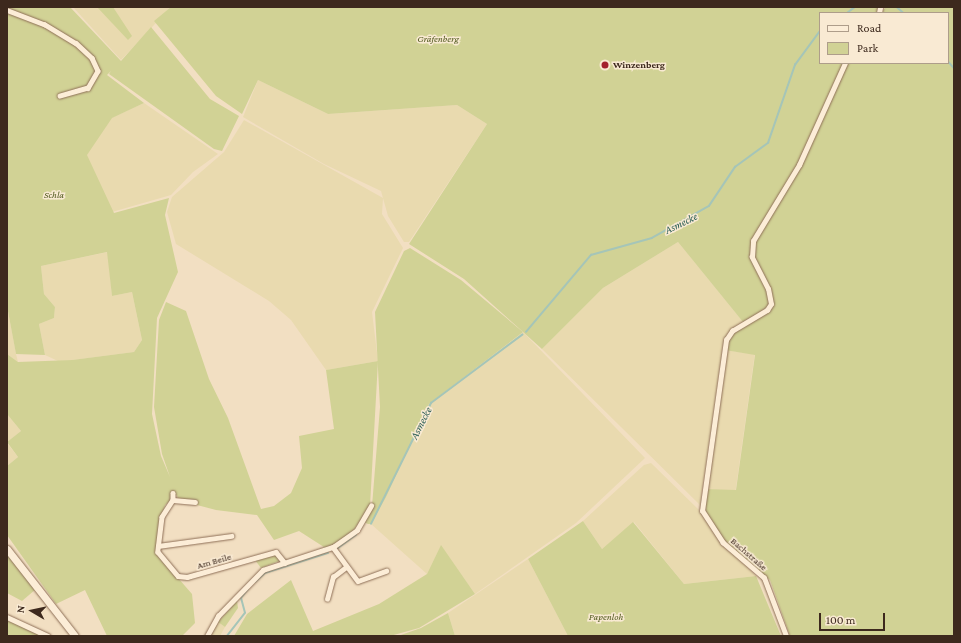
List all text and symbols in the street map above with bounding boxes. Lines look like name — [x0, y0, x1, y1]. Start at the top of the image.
legend — [819, 12, 949, 64]
text: Road — [857, 21, 881, 35]
park label: Gräfenberg — [417, 33, 459, 45]
text: Park — [857, 41, 878, 55]
place label: Winzenberg — [613, 59, 665, 71]
marker: Winzenberg — [600, 60, 610, 70]
park label: Schla — [44, 189, 64, 201]
water label: Asmecke — [663, 209, 699, 237]
water label: Asmecke — [407, 405, 435, 441]
street label: Bachstraße — [728, 535, 770, 573]
street label: Am Beile — [195, 550, 233, 572]
north arrow — [12, 591, 52, 631]
text: N — [14, 604, 27, 614]
scale bar — [821, 605, 887, 631]
park label: Papenloh — [589, 611, 623, 623]
text: 100 m — [826, 613, 855, 627]

